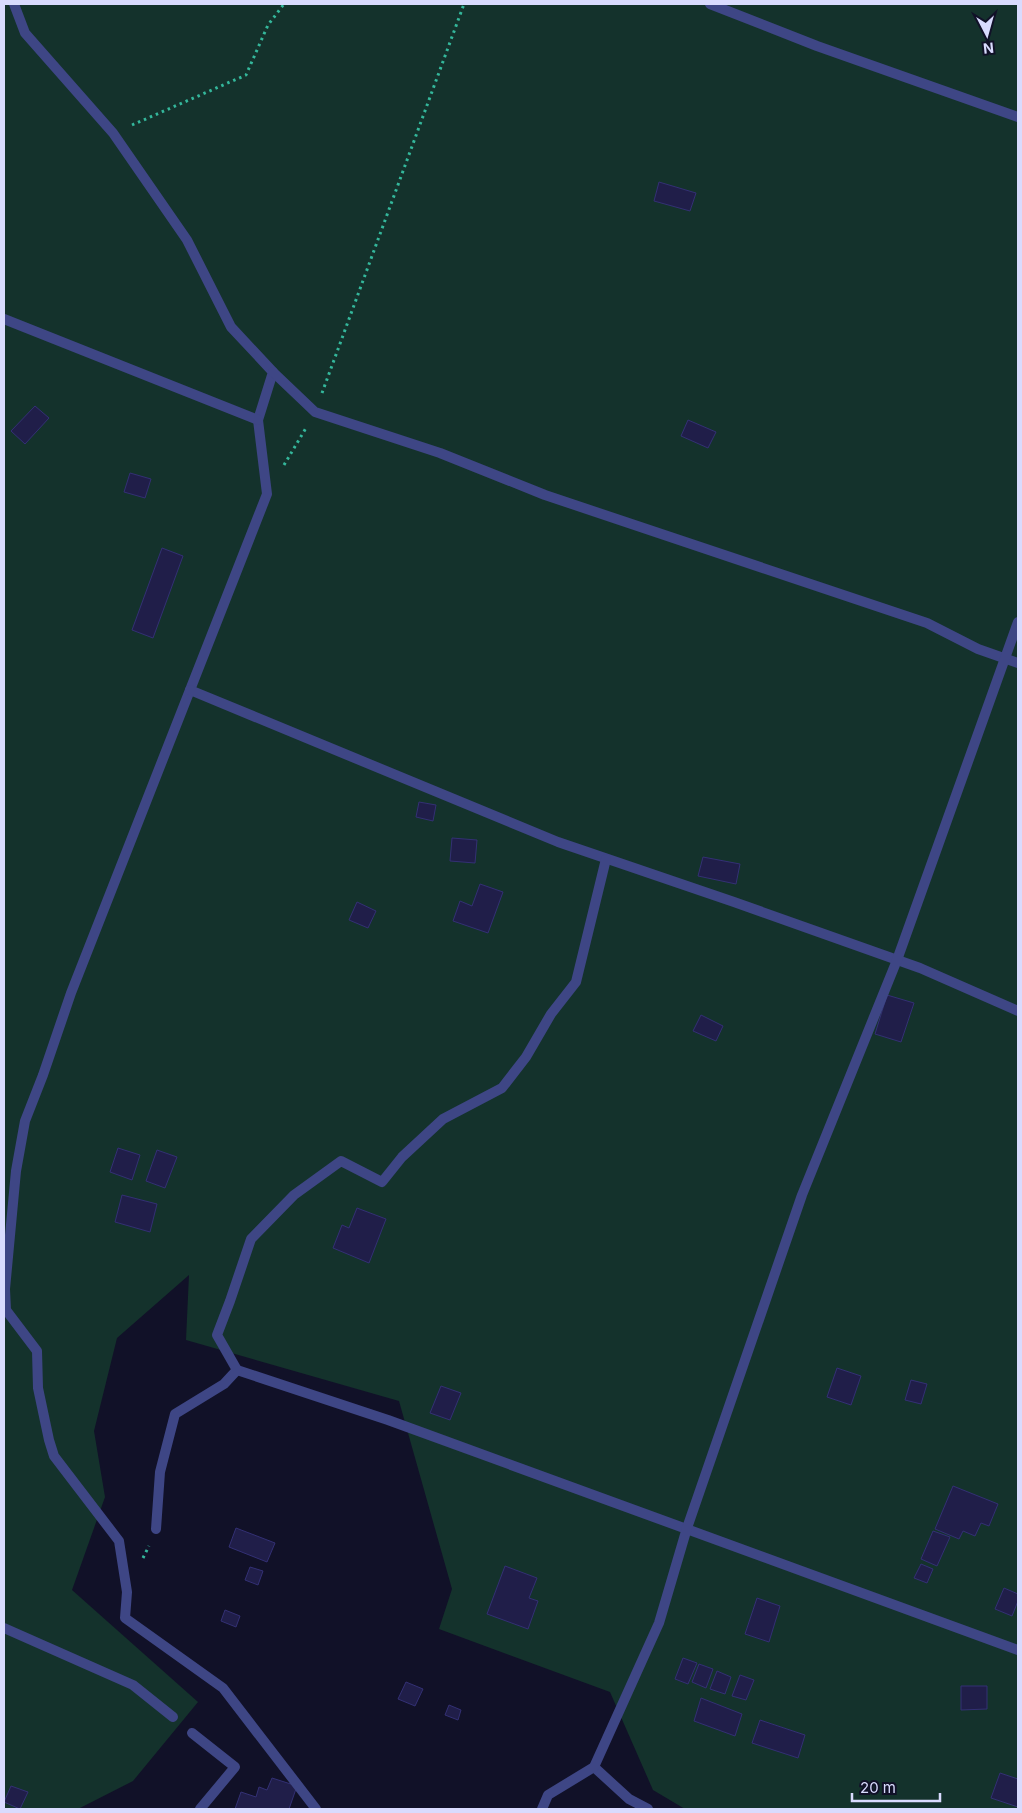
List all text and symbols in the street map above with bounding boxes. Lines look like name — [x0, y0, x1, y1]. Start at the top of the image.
north arrow — [962, 10, 1012, 60]
text: N — [982, 39, 995, 57]
scale bar — [852, 1770, 940, 1802]
text: 20 m — [860, 1778, 896, 1797]

